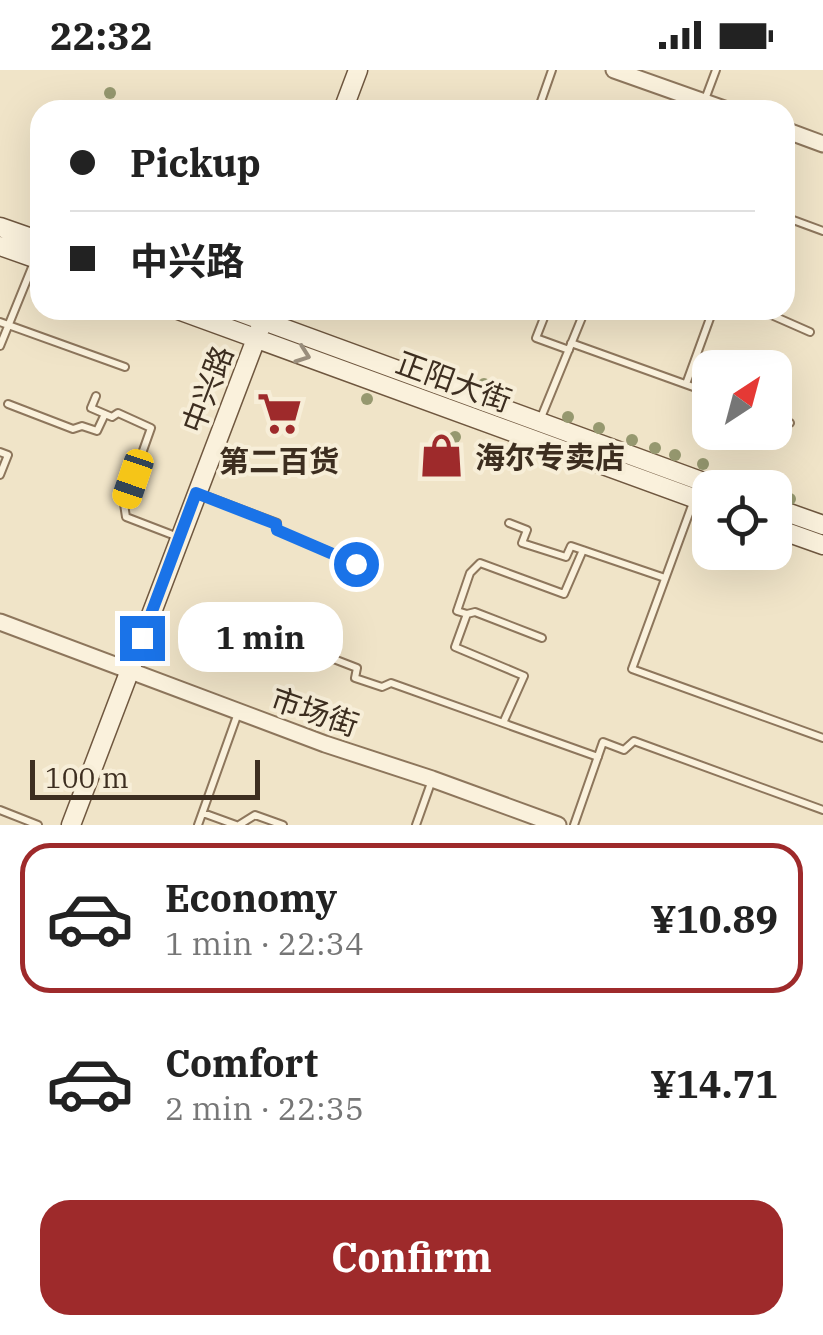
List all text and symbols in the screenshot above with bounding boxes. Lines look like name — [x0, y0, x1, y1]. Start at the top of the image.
text: 22:32 — [50, 11, 153, 60]
text: Pickup — [130, 138, 261, 187]
text: 中兴路 — [130, 236, 244, 285]
street label: 中兴路 — [173, 340, 241, 438]
street label: 正阳大街 — [391, 342, 517, 420]
one-way arrow — [293, 343, 310, 364]
north arrow — [692, 350, 792, 450]
map controls — [692, 350, 792, 570]
supermarket icon: 第二百货 — [255, 389, 303, 437]
shop icon: 海尔专卖店 — [418, 432, 466, 480]
place label: 海尔专卖店 — [475, 437, 625, 476]
place label: 第二百货 — [219, 441, 339, 480]
car — [109, 446, 157, 512]
button: locate — [692, 470, 792, 570]
route start — [334, 542, 379, 587]
callout: 1 min — [177, 603, 342, 673]
route end — [120, 616, 165, 661]
text: 1 min — [216, 616, 305, 658]
street label: 市场街 — [266, 678, 364, 744]
scale bar — [30, 755, 260, 800]
text: 100 m — [45, 759, 129, 796]
icon: car — [45, 873, 135, 963]
text: Economy — [165, 873, 337, 922]
text: ¥10.89 — [650, 894, 778, 943]
text: 1 min · 22:34 — [165, 922, 364, 964]
icon: car — [45, 1038, 135, 1128]
text: Comfort — [165, 1038, 318, 1087]
text: ¥14.71 — [650, 1059, 778, 1108]
text: 2 min · 22:35 — [165, 1087, 364, 1129]
button: Confirm — [40, 1200, 783, 1315]

